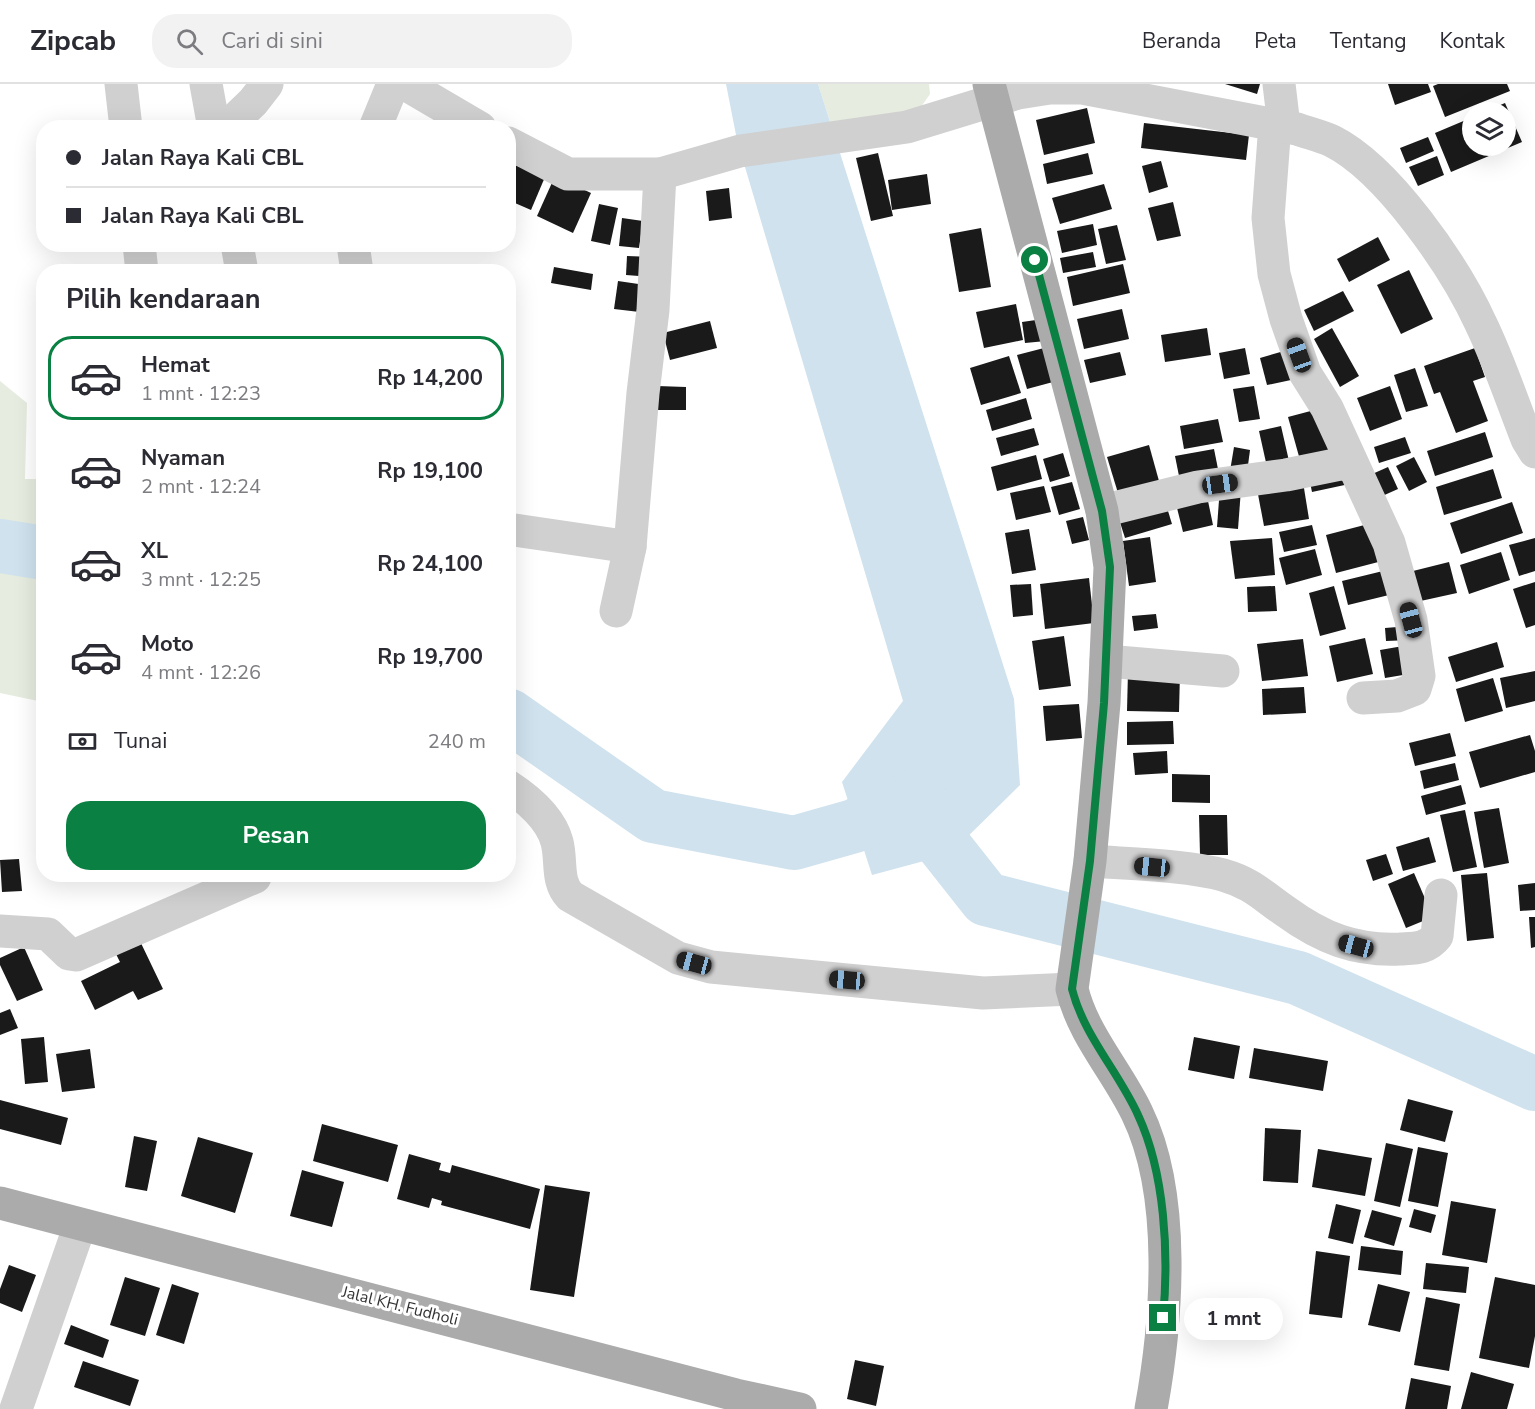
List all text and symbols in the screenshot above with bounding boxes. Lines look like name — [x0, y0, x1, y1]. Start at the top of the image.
search box — [152, 14, 572, 68]
text: Zipcab — [30, 22, 116, 60]
icon: search — [173, 25, 206, 58]
text: Cari di sini — [221, 26, 323, 56]
text: Beranda — [1142, 27, 1221, 55]
text: Peta — [1254, 27, 1297, 55]
text: Tentang — [1330, 27, 1407, 55]
text: Kontak — [1440, 27, 1505, 55]
map controls — [1462, 102, 1516, 156]
button: layers — [1462, 102, 1516, 156]
text: Jalan Raya Kali CBL — [102, 143, 304, 173]
text: Jalan Raya Kali CBL — [102, 201, 304, 231]
route start — [1021, 246, 1048, 273]
text: Pilih kendaraan — [66, 281, 260, 318]
car — [1284, 335, 1314, 375]
text: Hemat — [141, 350, 210, 380]
icon: car — [69, 351, 123, 405]
text: Rp 14,200 — [377, 363, 483, 393]
text: 1 mnt · 12:23 — [141, 380, 261, 407]
text: Nyaman — [141, 443, 225, 473]
icon: car — [69, 444, 123, 498]
text: Rp 19,100 — [377, 456, 483, 486]
text: 2 mnt · 12:24 — [141, 473, 261, 500]
car — [1201, 473, 1239, 495]
text: XL — [141, 536, 168, 566]
icon: car — [69, 537, 123, 591]
text: Rp 24,100 — [377, 549, 483, 579]
text: 3 mnt · 12:25 — [141, 566, 261, 593]
car — [1398, 600, 1424, 640]
text: Moto — [141, 629, 194, 659]
icon: car — [69, 630, 123, 684]
text: Rp 19,700 — [377, 642, 483, 672]
text: 4 mnt · 12:26 — [141, 659, 261, 686]
icon: cash — [66, 725, 99, 758]
text: Tunai — [114, 726, 167, 756]
text: 240 m — [428, 728, 486, 755]
button: Pesan — [66, 801, 486, 870]
car — [1133, 856, 1171, 878]
car — [1336, 933, 1376, 959]
car — [674, 950, 714, 976]
car — [828, 969, 866, 991]
street label: Jalal KH. Fudholi — [339, 1281, 460, 1331]
callout: 1 mnt — [1184, 1297, 1283, 1339]
route end — [1149, 1304, 1176, 1331]
text: 1 mnt — [1206, 1305, 1261, 1332]

